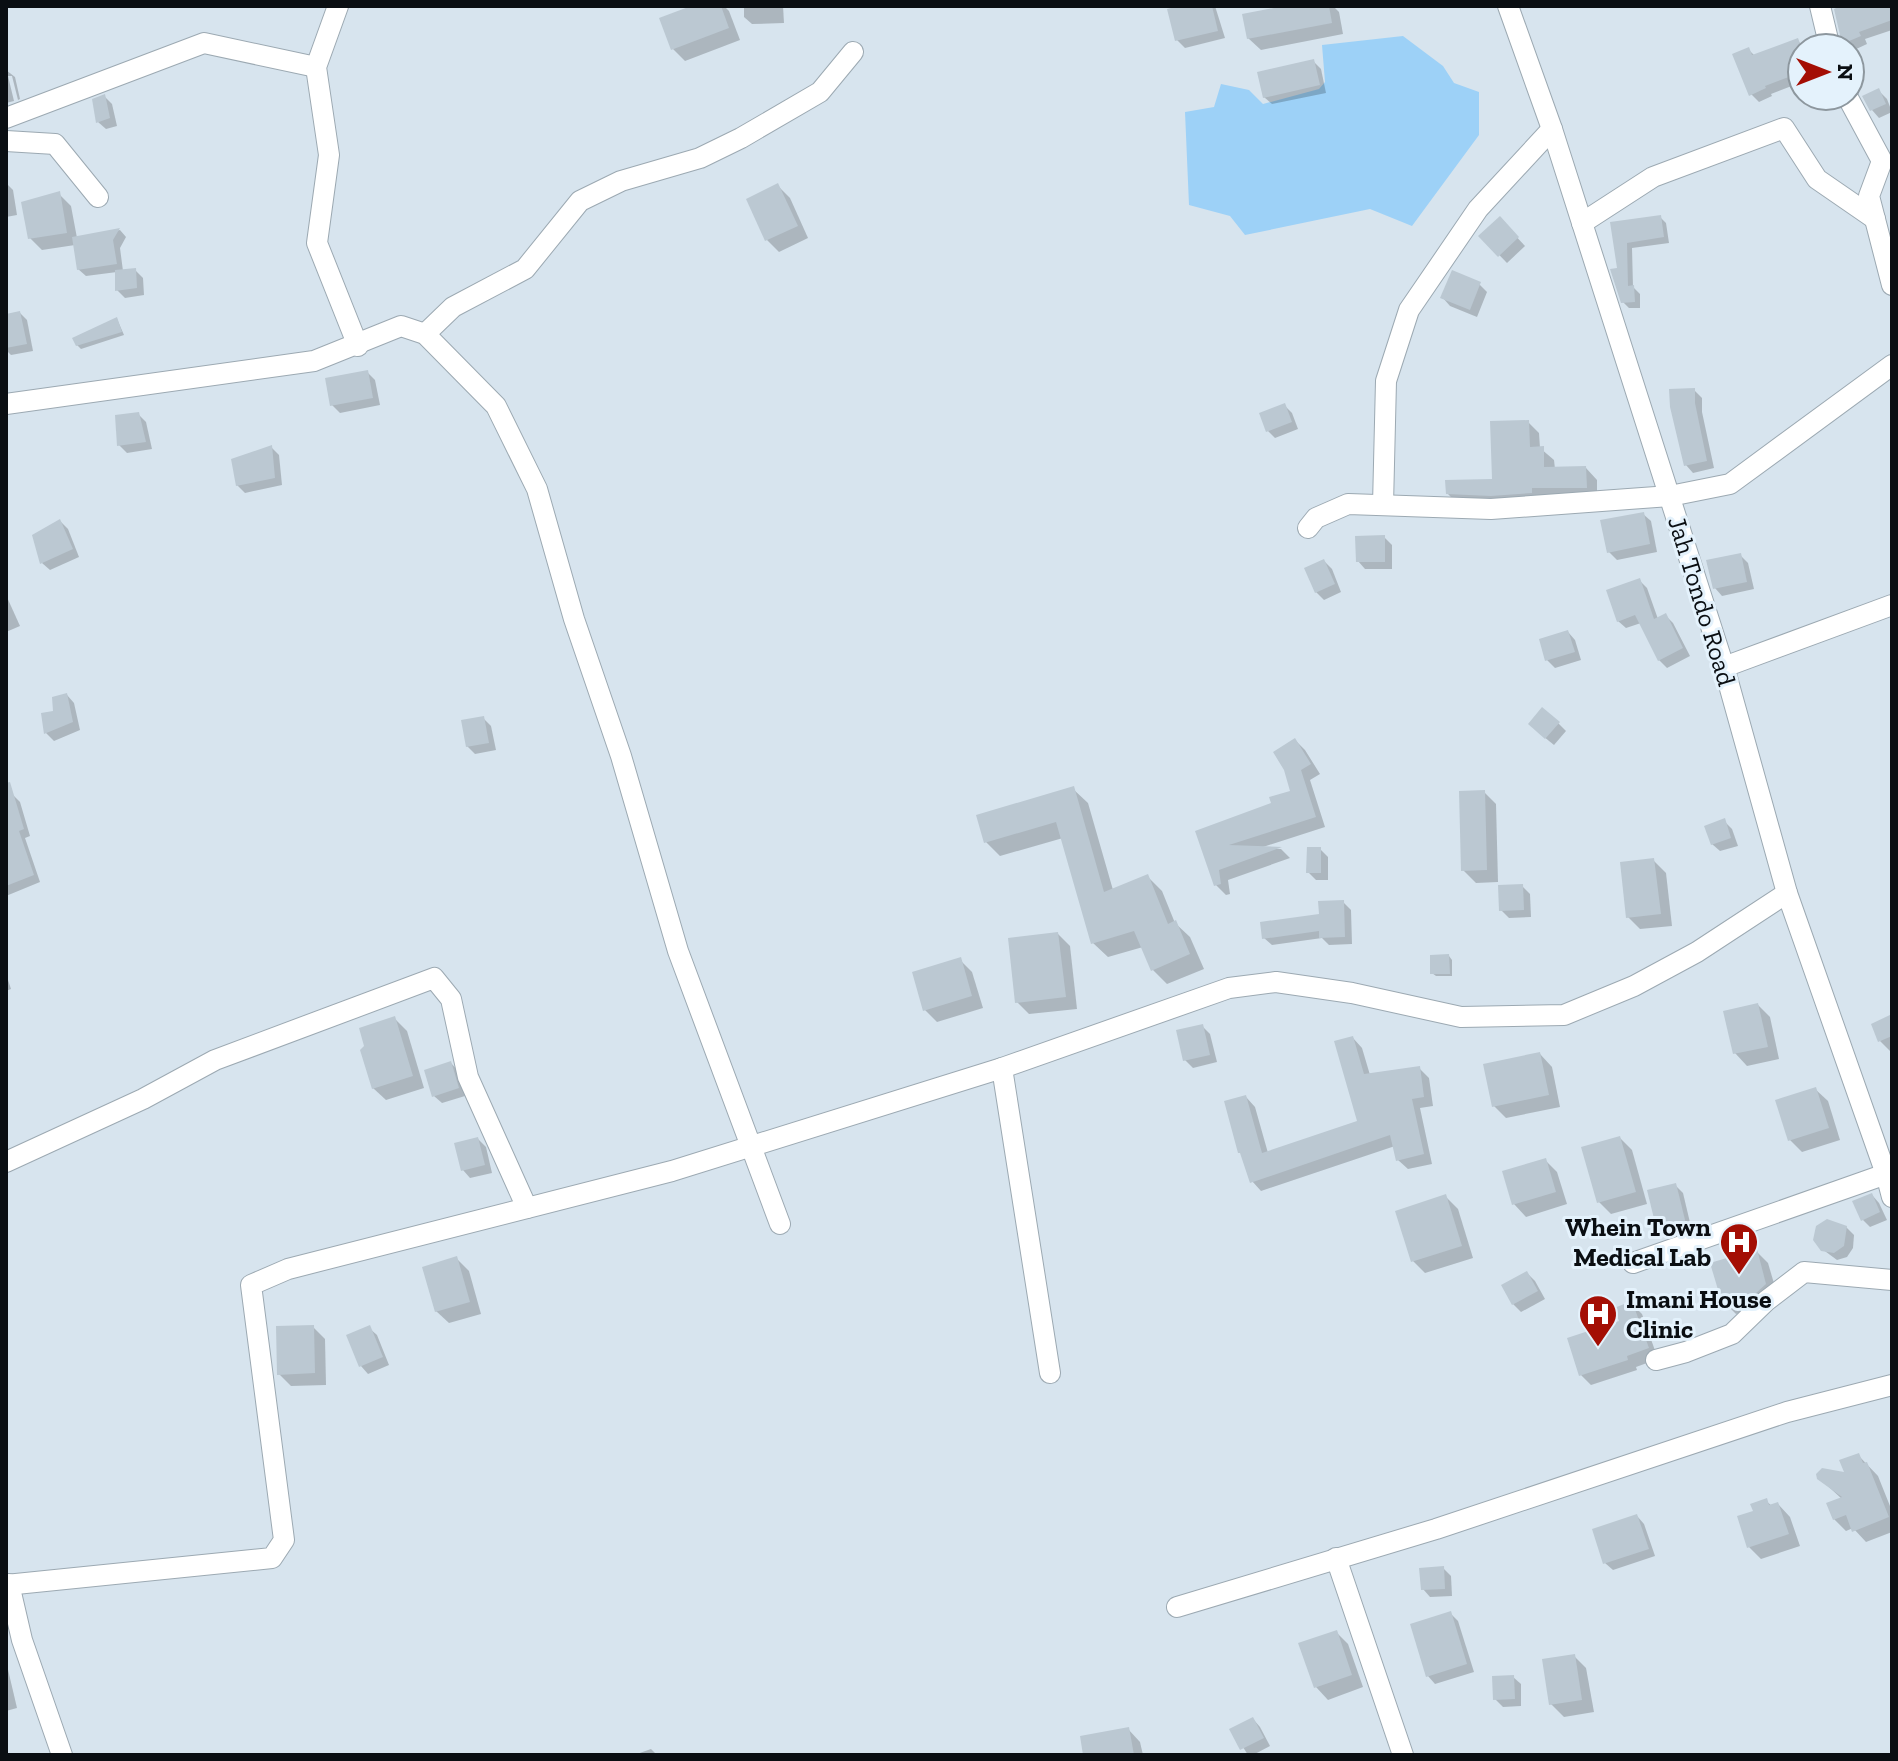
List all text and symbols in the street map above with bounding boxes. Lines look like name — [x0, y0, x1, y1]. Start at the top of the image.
north arrow — [1786, 32, 1866, 112]
text: N — [1832, 64, 1859, 81]
street label: Jah Tondo Road — [1661, 512, 1743, 690]
place label: Whein Town Medical Lab — [1565, 1211, 1712, 1273]
hospital icon: Whein Town Medical Lab — [1718, 1221, 1760, 1276]
place label: Imani House Clinic — [1626, 1283, 1772, 1345]
hospital icon: Imani House Clinic — [1577, 1293, 1619, 1348]

